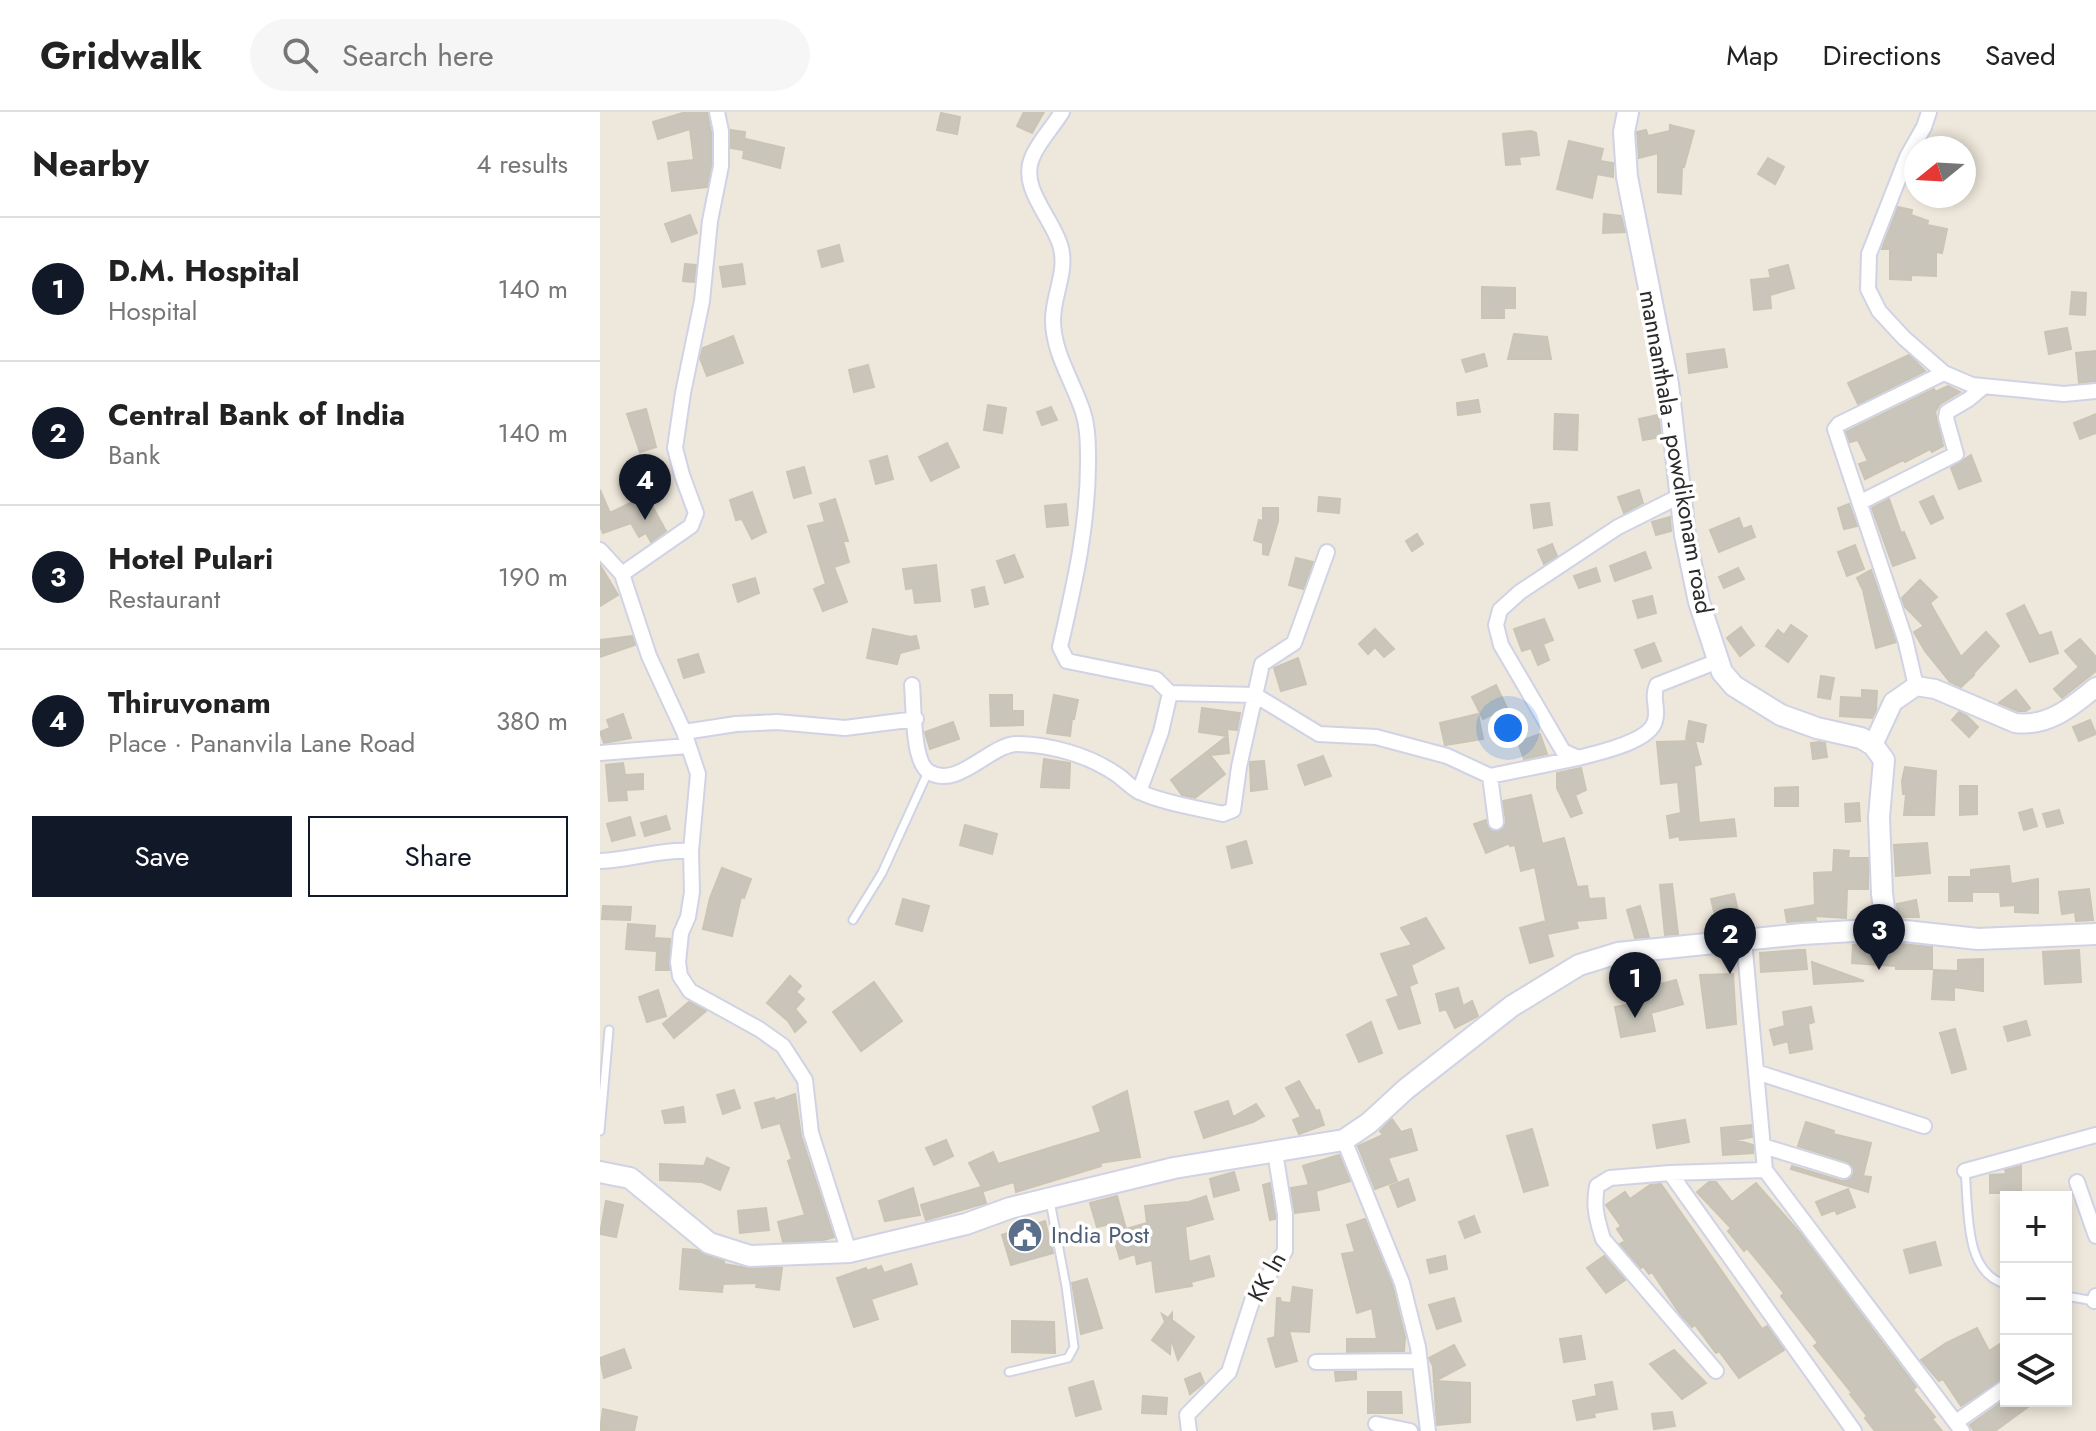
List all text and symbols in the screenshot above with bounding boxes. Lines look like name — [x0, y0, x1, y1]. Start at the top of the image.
search box — [250, 19, 810, 91]
text: Gridwalk — [40, 28, 202, 83]
icon: search — [278, 33, 322, 77]
text: Search here — [342, 34, 494, 77]
text: Map — [1726, 35, 1778, 76]
text: Directions — [1822, 35, 1941, 76]
text: Saved — [1985, 35, 2056, 76]
north arrow — [1904, 136, 1976, 208]
text: Nearby — [32, 140, 149, 189]
text: 4 results — [476, 145, 568, 183]
text: D.M. Hospital — [108, 249, 300, 292]
text: 1 — [51, 270, 65, 308]
text: 140 m — [497, 270, 568, 308]
street label: mannanthala - powdikonam road — [1631, 287, 1722, 617]
text: Hospital — [108, 292, 198, 330]
text: Central Bank of India — [108, 393, 405, 436]
text: 2 — [49, 414, 67, 452]
text: 140 m — [497, 414, 568, 452]
text: Bank — [108, 436, 160, 474]
pin: 4 — [619, 454, 671, 520]
text: Hotel Pulari — [108, 537, 273, 580]
text: 3 — [50, 558, 66, 596]
text: 190 m — [498, 558, 568, 596]
text: Restaurant — [108, 580, 220, 618]
text: Thiruvonam — [108, 681, 271, 724]
text: 4 — [49, 702, 67, 740]
text: 380 m — [496, 702, 568, 740]
your location — [1488, 708, 1528, 748]
text: Place · Pananvila Lane Road — [108, 724, 415, 762]
button: Save — [32, 816, 292, 897]
button: Share — [308, 816, 568, 897]
pin: 3 — [1853, 904, 1905, 970]
pin: 2 — [1704, 908, 1756, 974]
pin: 1 — [1609, 952, 1661, 1018]
map controls — [2000, 1191, 2072, 1407]
button: + — [2000, 1191, 2072, 1263]
public building icon: India Post — [1006, 1216, 1044, 1254]
place label: India Post — [1051, 1217, 1149, 1252]
street label: KK ln — [1239, 1245, 1295, 1308]
button: − — [2000, 1263, 2072, 1335]
button: layers — [2000, 1335, 2072, 1407]

